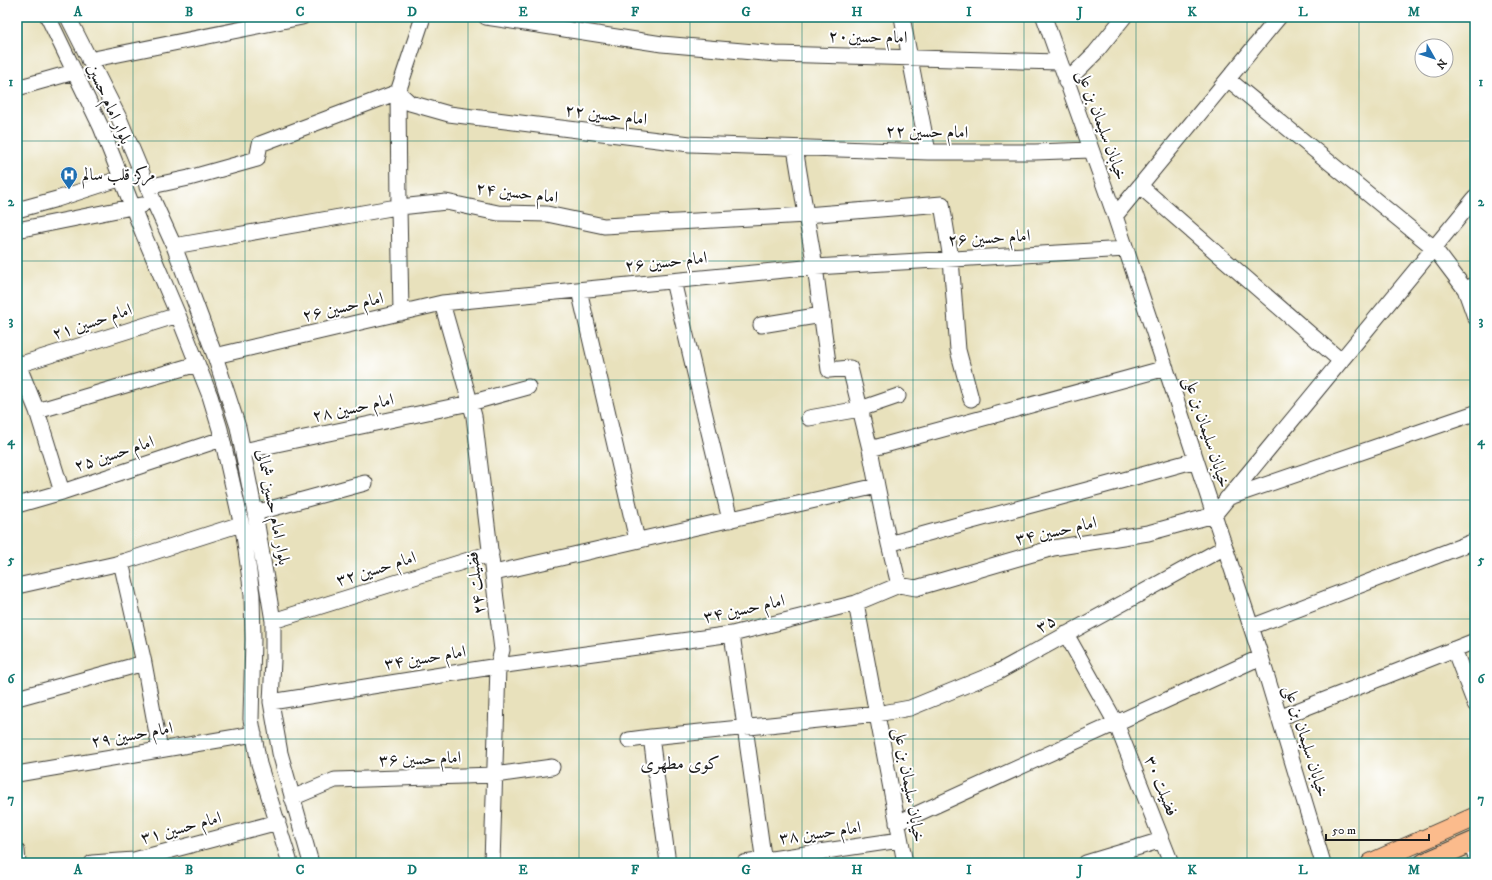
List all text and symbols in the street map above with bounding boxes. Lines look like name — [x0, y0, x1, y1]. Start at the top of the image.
text: A — [73, 4, 83, 20]
text: B — [185, 4, 193, 20]
text: C — [296, 4, 305, 20]
text: D — [407, 4, 417, 20]
text: E — [518, 4, 528, 20]
text: F — [631, 4, 640, 20]
text: G — [741, 4, 751, 20]
text: H — [852, 4, 863, 20]
text: I — [966, 4, 972, 20]
text: J — [1075, 4, 1083, 21]
text: K — [1187, 4, 1197, 20]
text: L — [1298, 4, 1308, 20]
text: M — [1408, 4, 1420, 20]
street label: امام حسین۲۰ — [828, 25, 908, 52]
north arrow — [1414, 38, 1454, 78]
text: N — [1433, 56, 1449, 72]
street label: بلوار امام حسین — [79, 60, 137, 149]
street label: خیابان سلیمان بن علی — [1071, 67, 1132, 184]
text: 1 — [9, 74, 14, 90]
text: 1 — [1479, 74, 1484, 90]
street label: امام حسین ۲۲ — [563, 99, 649, 134]
street label: امام حسین ۲۲ — [885, 120, 969, 147]
place label: مرکز قلب سالم — [82, 164, 155, 189]
hospital icon: مرکز قلب سالم — [59, 165, 79, 190]
street label: امام حسین ۲۴ — [474, 177, 560, 212]
text: 2 — [8, 194, 15, 210]
text: 2 — [1478, 194, 1485, 210]
street label: امام حسین ۲۶ — [947, 225, 1031, 254]
street label: امام حسین ۲۶ — [624, 247, 709, 280]
street label: امام حسین ۲۶ — [300, 287, 387, 330]
street label: امام حسین ۲۱ — [49, 299, 136, 348]
text: 3 — [9, 313, 14, 329]
text: 3 — [1479, 313, 1484, 329]
street label: خیابان سلیمان بن علی — [1178, 373, 1235, 491]
street label: امام حسین ۲۸ — [310, 389, 397, 430]
street label: امام حسین ۲۵ — [71, 431, 158, 480]
text: 4 — [6, 433, 15, 450]
text: 4 — [1476, 433, 1485, 450]
street label: بلوار امام حسین شمالی — [248, 447, 295, 568]
street label: امام حسین ۳۴ — [1013, 512, 1100, 553]
street label: امام حسین ۳۲ — [333, 546, 420, 594]
street label: فضیلت ۲۴ — [461, 550, 491, 616]
text: 5 — [7, 552, 15, 568]
text: 5 — [1477, 552, 1485, 568]
street label: امام حسین ۳۴ — [701, 590, 788, 631]
street label: ۳۵ — [1032, 610, 1060, 638]
street label: امام حسین ۳۴ — [382, 641, 468, 678]
text: 6 — [8, 671, 16, 687]
text: 6 — [1478, 671, 1486, 687]
street label: خیابان سلیمان بن علی — [1278, 682, 1334, 800]
street label: امام حسین ۲۹ — [89, 717, 175, 756]
street label: خیابان سلیمان بن علی — [887, 726, 930, 844]
street label: امام حسین ۳۶ — [378, 747, 462, 774]
district label: کوی مطهری — [640, 753, 720, 775]
street label: فضیلت ۳۰ — [1139, 753, 1183, 819]
text: 7 — [8, 791, 15, 807]
text: 7 — [1478, 791, 1485, 807]
street label: امام حسین ۳۱ — [138, 807, 225, 852]
street label: امام حسین ۳۸ — [777, 816, 863, 853]
scale bar — [1326, 816, 1429, 842]
text: 50 m — [1332, 823, 1356, 838]
text: A — [73, 862, 83, 878]
text: B — [185, 862, 193, 878]
text: C — [296, 862, 305, 878]
text: D — [407, 862, 417, 878]
text: E — [518, 862, 528, 878]
text: F — [631, 862, 640, 878]
text: G — [741, 862, 751, 878]
text: H — [852, 862, 863, 878]
text: I — [966, 862, 972, 878]
text: J — [1075, 862, 1083, 879]
text: K — [1187, 862, 1197, 878]
text: L — [1298, 862, 1308, 878]
text: M — [1408, 862, 1420, 878]

